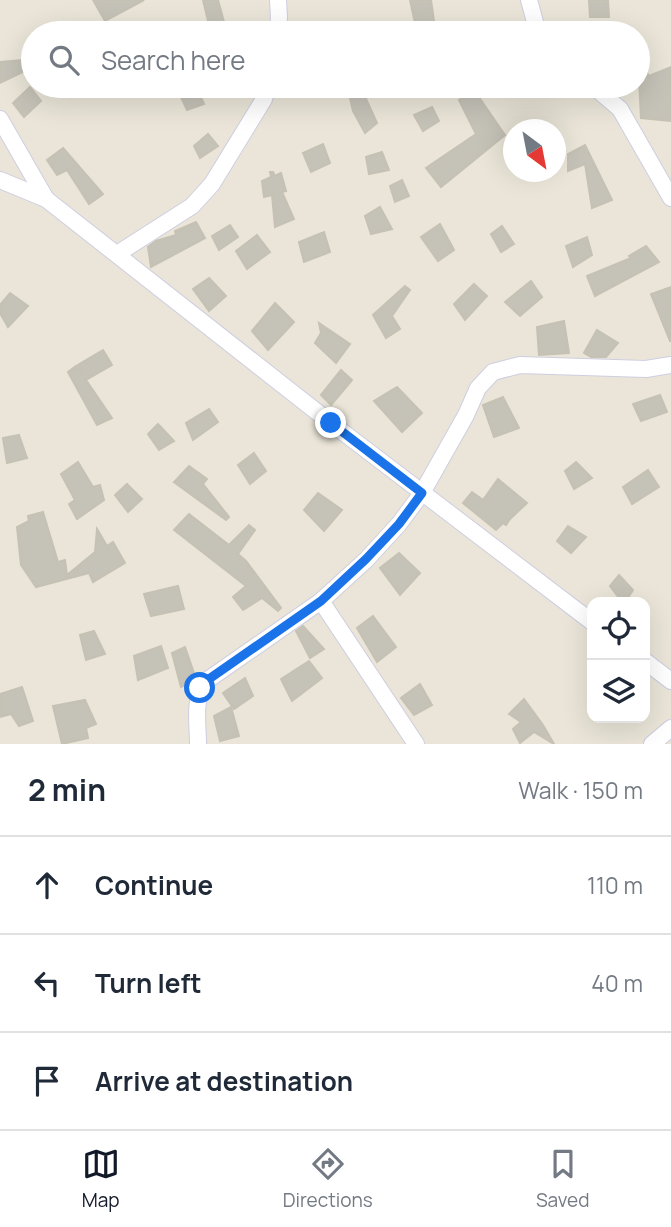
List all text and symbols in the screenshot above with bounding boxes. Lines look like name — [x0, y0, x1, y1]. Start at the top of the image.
search box — [21, 21, 650, 98]
icon: search — [45, 41, 83, 79]
text: Search here — [101, 42, 246, 78]
north arrow — [503, 119, 566, 182]
route end — [315, 407, 346, 438]
map controls — [587, 597, 650, 723]
button: locate — [587, 597, 650, 660]
button: layers — [587, 660, 650, 723]
route start — [184, 672, 215, 703]
text: 2 min — [28, 769, 106, 810]
text: Walk · 150 m — [518, 774, 643, 806]
icon: ahead — [28, 866, 66, 904]
text: Continue — [95, 867, 213, 903]
text: 110 m — [587, 869, 643, 901]
icon: left — [28, 964, 66, 1002]
text: Turn left — [95, 965, 202, 1001]
text: 40 m — [591, 967, 643, 999]
icon: arrive — [28, 1062, 66, 1100]
text: Arrive at destination — [95, 1063, 353, 1099]
tab: Map — [82, 1145, 120, 1213]
tab: Directions — [283, 1145, 373, 1213]
tab: Saved — [536, 1145, 589, 1213]

